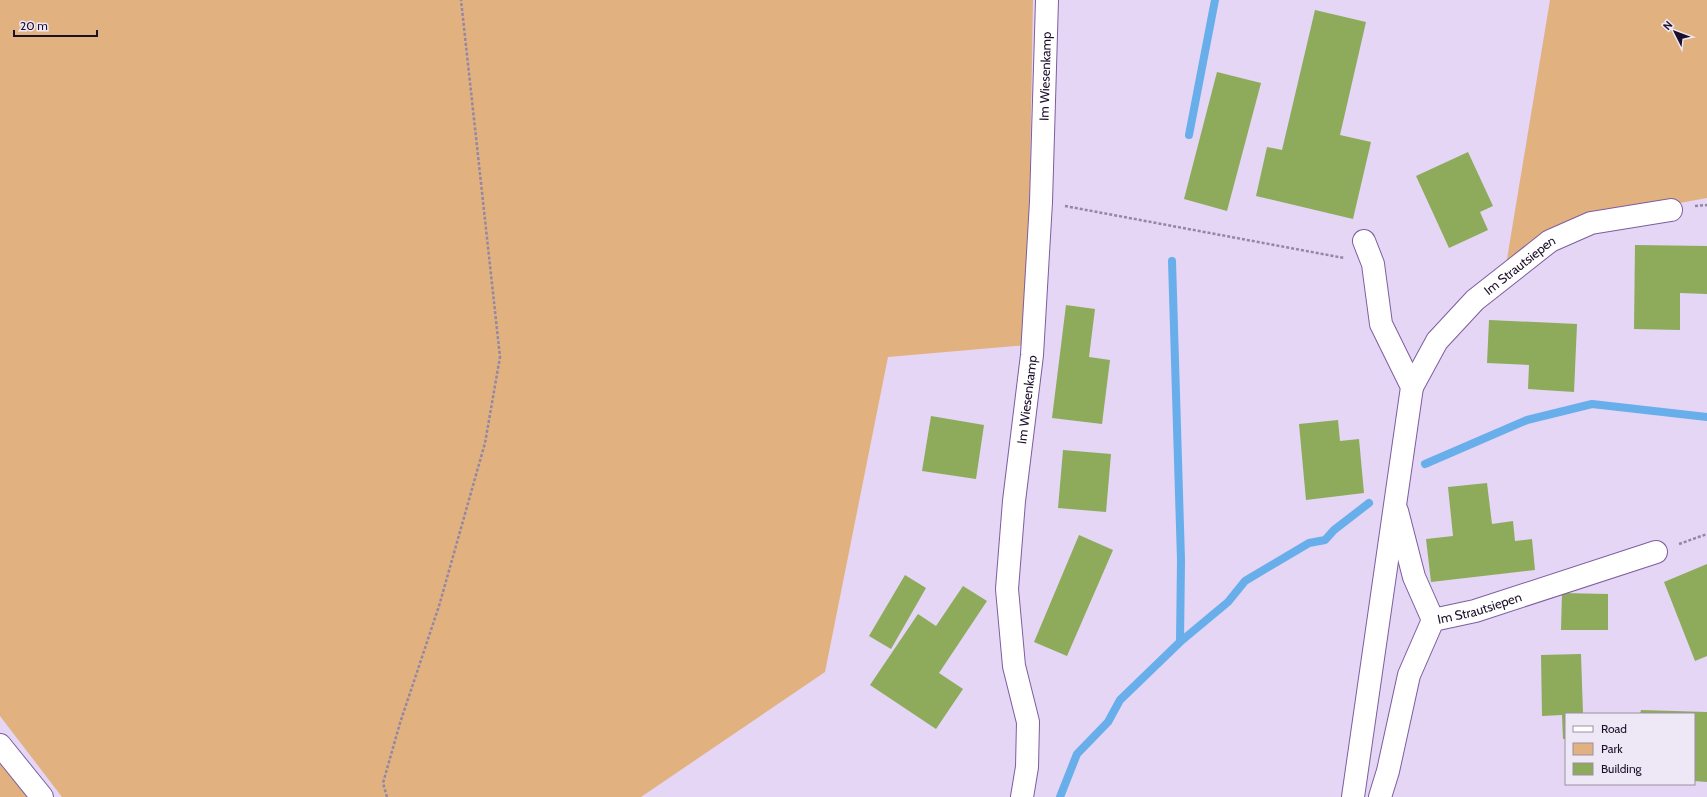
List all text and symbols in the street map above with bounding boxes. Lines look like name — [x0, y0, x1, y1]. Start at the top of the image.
scale bar — [14, 12, 97, 38]
north arrow — [1655, 12, 1695, 52]
text: 20 m — [20, 18, 48, 33]
text: N — [1660, 18, 1675, 33]
street label: Im Wiesenkamp — [1035, 31, 1054, 121]
street label: Im Strautsiepen — [1481, 232, 1558, 298]
street label: Im Wiesenkamp — [1013, 354, 1040, 445]
street label: Im Strautsiepen — [1436, 588, 1524, 627]
legend — [1565, 713, 1695, 785]
text: Road — [1601, 721, 1627, 736]
text: Park — [1601, 741, 1623, 756]
text: Building — [1601, 761, 1643, 776]

